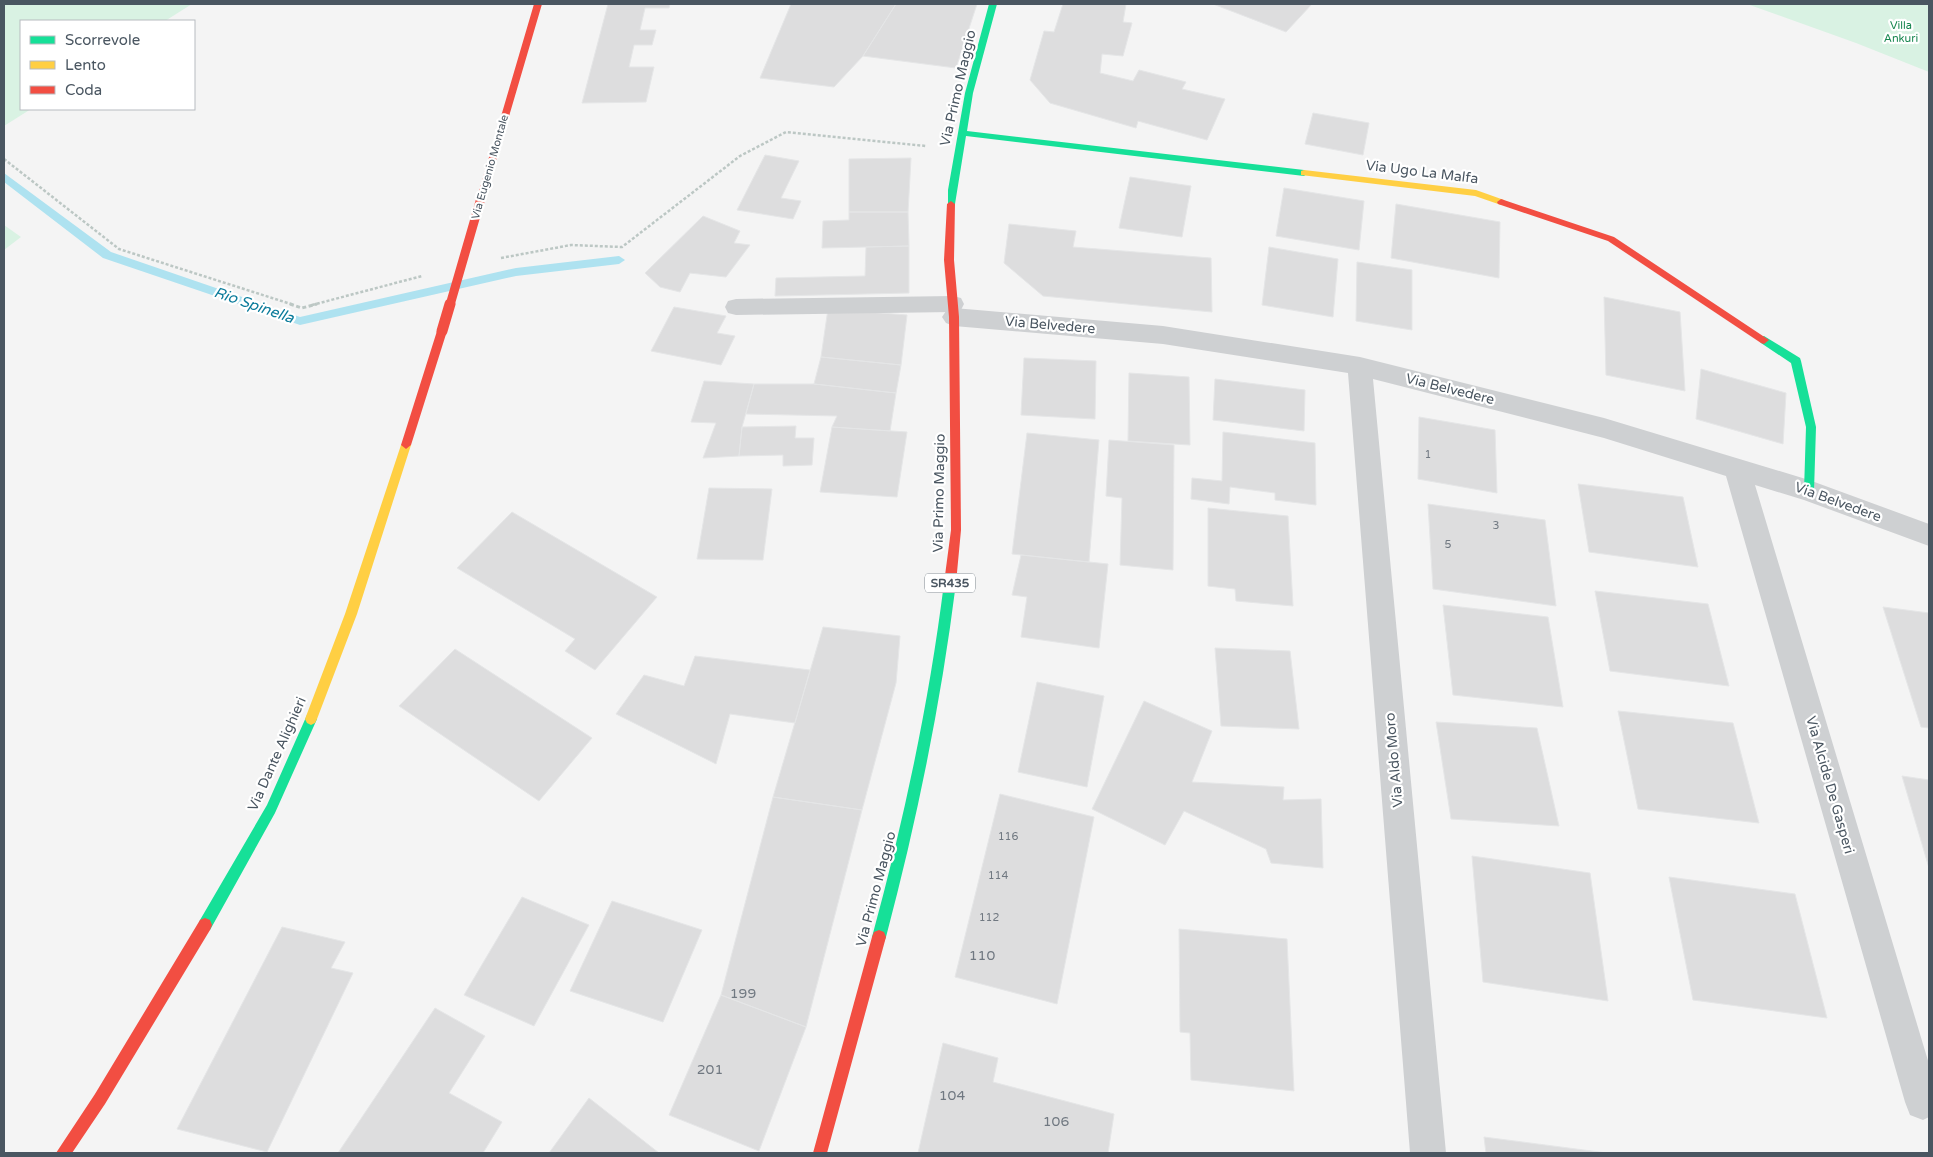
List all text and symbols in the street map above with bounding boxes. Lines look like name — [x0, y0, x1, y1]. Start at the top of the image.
park label: Villa Ankuri — [1884, 19, 1918, 45]
legend — [20, 20, 195, 110]
street label: Via Primo Maggio — [936, 28, 980, 148]
text: Scorrevole — [65, 31, 140, 49]
text: Lento — [65, 56, 106, 74]
text: Coda — [65, 81, 102, 99]
street label: Via Eugenio Montale — [469, 113, 511, 221]
street label: Via Ugo La Malfa — [1365, 157, 1479, 187]
water label: Rio Spinella — [212, 283, 297, 327]
street label: Via Belvedere — [1004, 313, 1096, 337]
street label: Via Belvedere — [1404, 370, 1496, 408]
street label: Via Primo Maggio — [929, 433, 949, 553]
house number: 1 — [1425, 448, 1431, 461]
street label: Via Belvedere — [1792, 479, 1884, 526]
house number: 3 — [1493, 519, 1500, 532]
house number: 5 — [1445, 538, 1452, 551]
road number: SR435 — [925, 574, 975, 592]
street label: Via Dante Alighieri — [244, 694, 310, 814]
street label: Via Aldo Moro — [1381, 712, 1407, 808]
street label: Via Alcide De Gasperi — [1802, 714, 1858, 856]
street label: Via Primo Maggio — [852, 829, 900, 949]
house number: 116 — [998, 830, 1018, 843]
house number: 114 — [988, 869, 1008, 882]
house number: 112 — [979, 911, 999, 924]
house number: 110 — [969, 947, 995, 964]
house number: 199 — [730, 985, 756, 1002]
house number: 201 — [697, 1061, 723, 1078]
house number: 104 — [939, 1087, 965, 1104]
house number: 106 — [1043, 1113, 1069, 1130]

